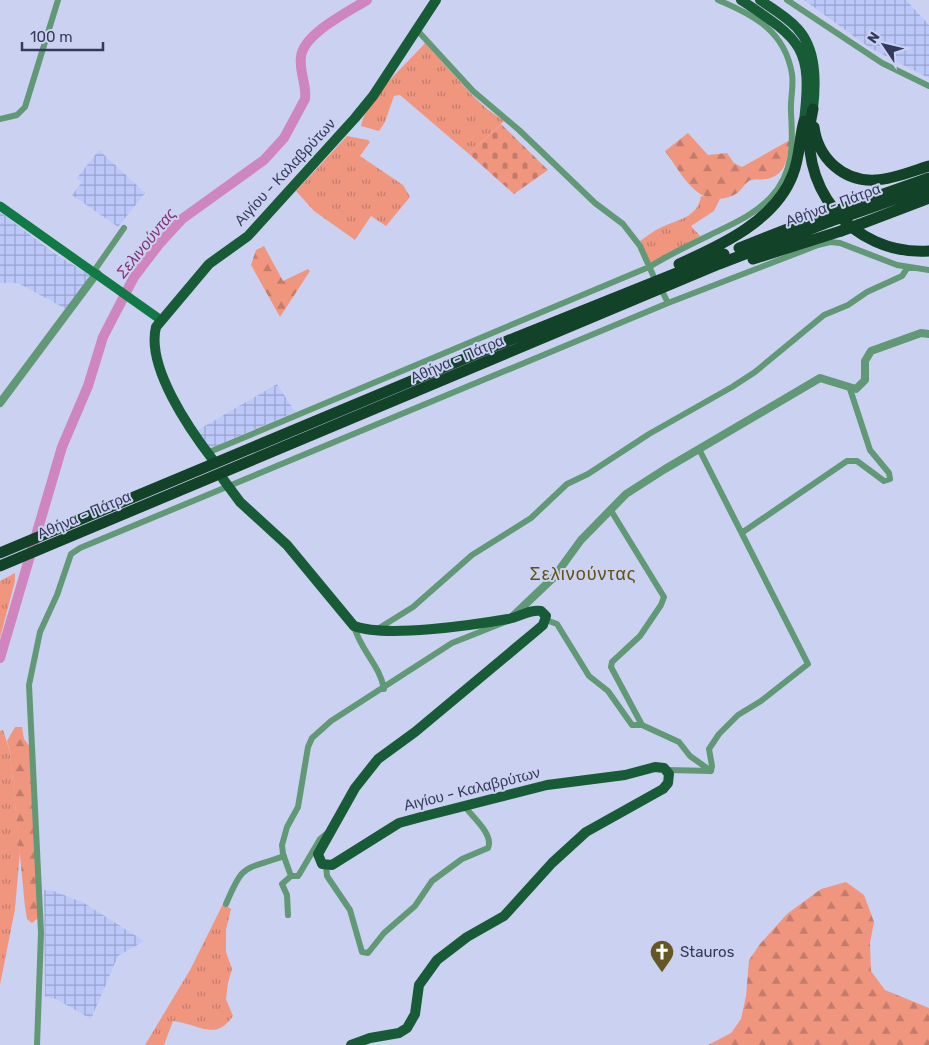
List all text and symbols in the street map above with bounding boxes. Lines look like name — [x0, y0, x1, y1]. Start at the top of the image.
scale bar — [22, 20, 104, 52]
north arrow — [859, 20, 909, 70]
text: 100 m — [30, 28, 72, 46]
text: N — [864, 29, 884, 47]
street label: Αιγίου - Καλαβρύτων — [231, 115, 339, 229]
street label: Αθήνα - Πάτρα — [783, 179, 883, 231]
water label: Σελινούντας — [111, 204, 180, 283]
street label: Αθήνα - Πάτρα — [407, 331, 507, 387]
street label: Αθήνα - Πάτρα — [34, 487, 134, 543]
district label: Σελινούντας — [530, 563, 636, 585]
street label: Αιγίου - Καλαβρύτων — [402, 763, 542, 815]
church icon: Stauros — [649, 939, 675, 973]
place label: Stauros — [680, 943, 735, 961]

